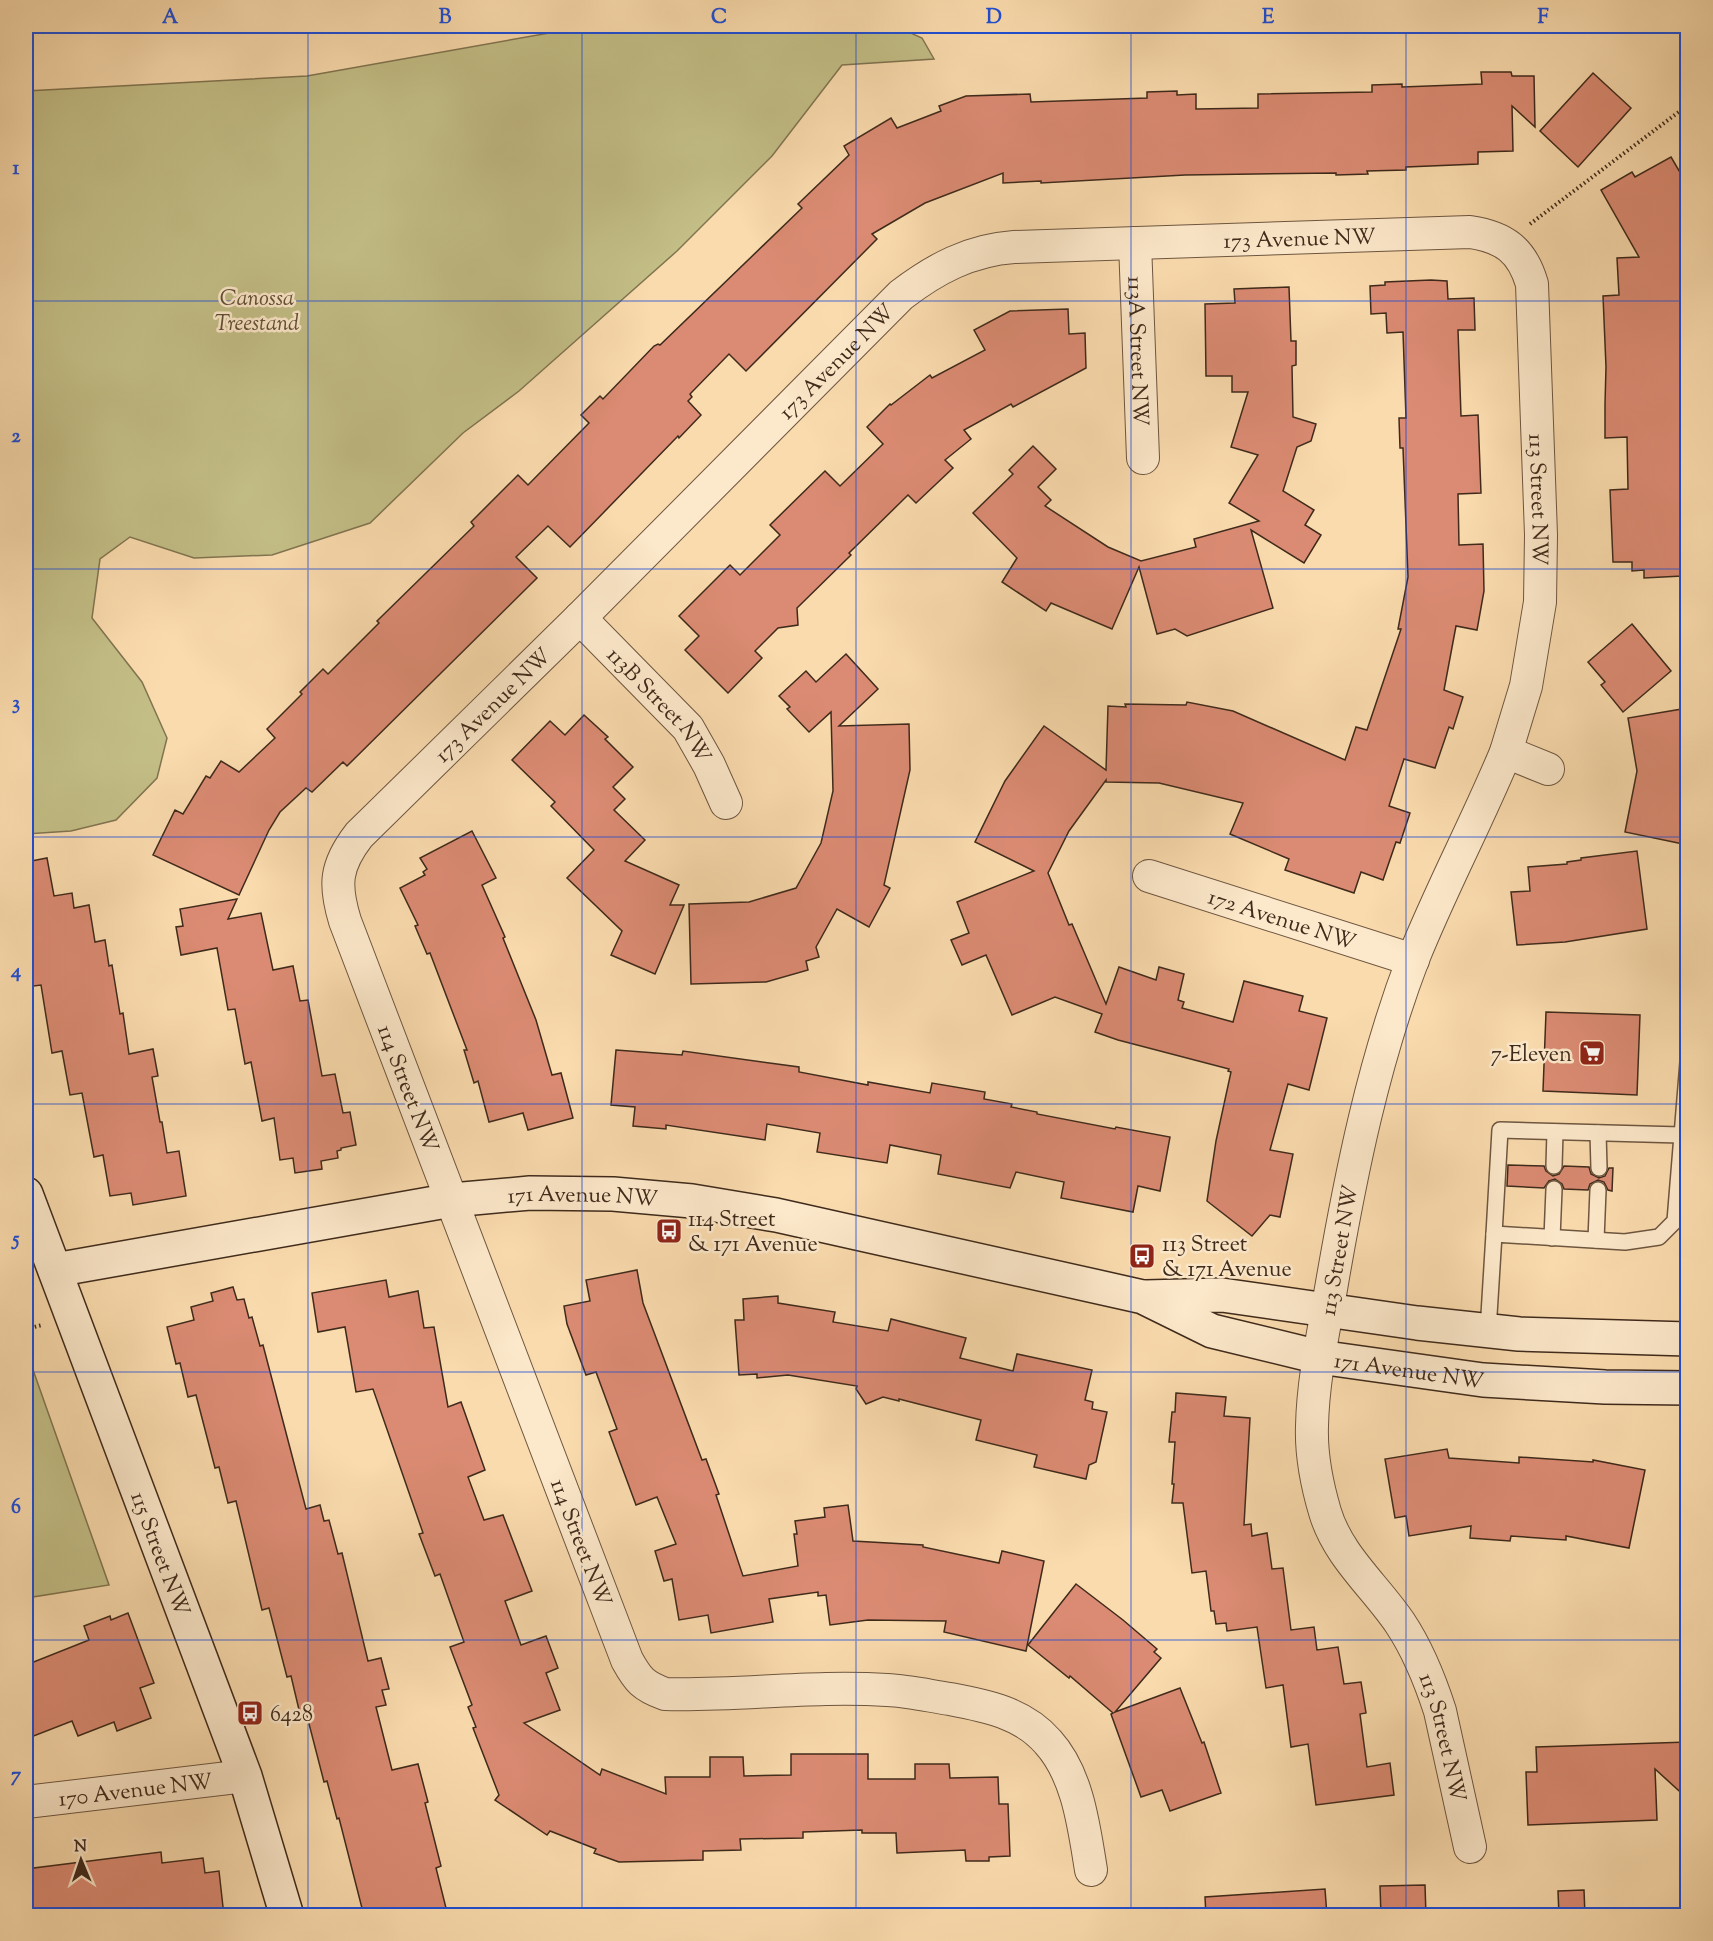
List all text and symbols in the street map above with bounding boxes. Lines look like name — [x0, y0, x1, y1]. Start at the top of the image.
text: A — [162, 4, 179, 33]
text: B — [439, 4, 452, 33]
text: C — [711, 4, 727, 33]
text: D — [986, 4, 1002, 33]
text: E — [1262, 4, 1275, 33]
text: F — [1537, 4, 1549, 33]
text: 1 — [13, 155, 20, 184]
street label: 173 Avenue NW — [1223, 222, 1376, 259]
street label: 113A Street NW — [1117, 276, 1155, 427]
park label: Canossa Treestand — [215, 284, 299, 341]
street label: 173 Avenue NW — [773, 298, 903, 428]
text: 2 — [11, 423, 21, 452]
street label: 113 Street NW — [1518, 433, 1554, 566]
street label: 113B Street NW — [598, 641, 717, 769]
street label: 173 Avenue NW — [429, 642, 560, 771]
text: 3 — [12, 690, 20, 719]
street label: 172 Avenue NW — [1203, 883, 1360, 960]
text: 4 — [10, 958, 21, 987]
street label: 114 Street NW — [367, 1021, 445, 1157]
supermarket icon: 7-Eleven — [1577, 1038, 1607, 1068]
place label: 7-Eleven — [1491, 1040, 1572, 1072]
street label: 171 Avenue NW — [506, 1180, 659, 1217]
street label: 113 Street NW — [1314, 1183, 1368, 1318]
place label: 114 Street & 171 Avenue — [688, 1205, 818, 1262]
bus stop icon: 114 Street & 171 Avenue — [654, 1216, 684, 1246]
text: 5 — [11, 1226, 20, 1255]
place label: 113 Street & 171 Avenue — [1162, 1230, 1292, 1287]
bus stop icon: 113 Street & 171 Avenue — [1127, 1241, 1157, 1271]
street label: 171 Avenue NW — [1332, 1346, 1486, 1399]
street label: 114 Street NW — [540, 1475, 618, 1611]
street label: 115 Street NW — [120, 1488, 196, 1621]
text: 6 — [11, 1494, 21, 1523]
street label: 113 Street NW — [1409, 1669, 1473, 1805]
bus stop icon: 6428 — [235, 1698, 265, 1728]
place label: 6428 — [270, 1700, 313, 1732]
text: 7 — [11, 1762, 22, 1791]
street label: 170 Avenue NW — [57, 1767, 214, 1817]
north arrow — [51, 1830, 111, 1890]
text: N — [74, 1836, 88, 1859]

